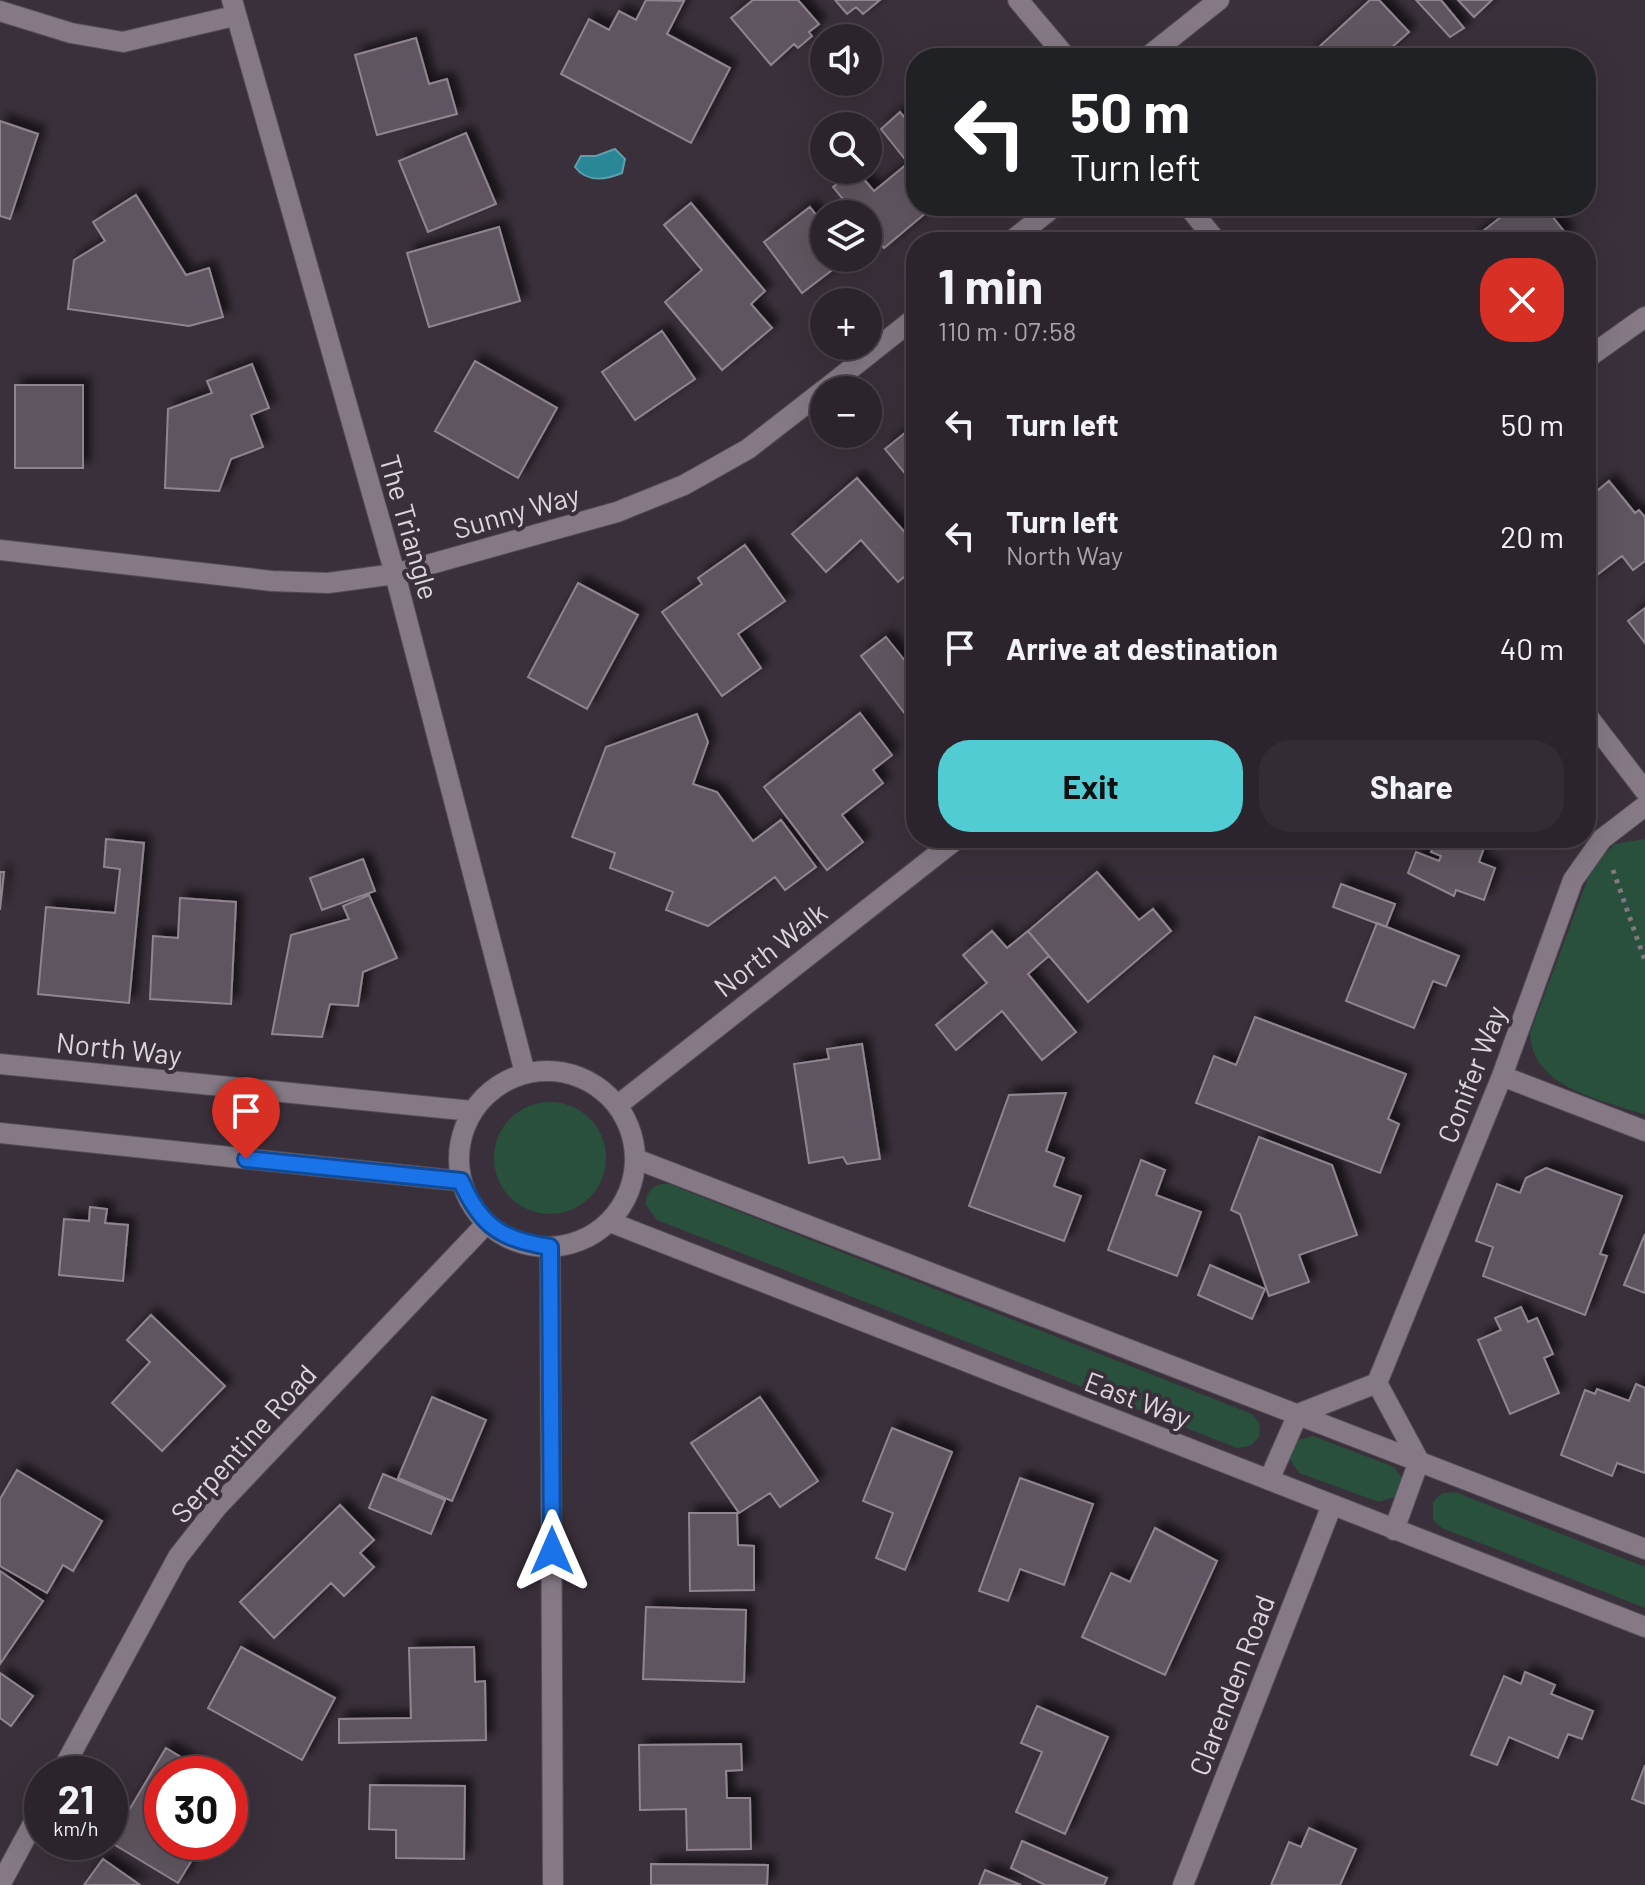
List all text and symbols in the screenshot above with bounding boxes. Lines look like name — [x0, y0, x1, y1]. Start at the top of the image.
map controls — [810, 24, 882, 448]
button: sound — [810, 24, 882, 96]
text: 50 m — [1070, 77, 1190, 144]
icon: left — [938, 80, 1042, 184]
button: search — [810, 112, 882, 184]
text: Turn left — [1070, 145, 1201, 188]
button: layers — [810, 200, 882, 272]
text: 1 min — [938, 256, 1043, 314]
button: close — [1480, 258, 1564, 342]
button: + — [810, 288, 882, 360]
text: 110 m · 07:58 — [938, 315, 1076, 346]
button: − — [810, 376, 882, 448]
icon: left — [938, 402, 982, 446]
text: Turn left — [1006, 406, 1119, 442]
text: 50 m — [1501, 406, 1564, 442]
street label: The Triangle — [373, 451, 447, 603]
street label: Sunny Way — [449, 477, 583, 545]
text: Turn left — [1006, 503, 1119, 539]
icon: left — [938, 514, 982, 558]
text: 20 m — [1500, 518, 1564, 554]
text: North Way — [1006, 539, 1123, 570]
icon: arrive — [938, 626, 982, 670]
text: Arrive at destination — [1006, 630, 1278, 666]
text: 40 m — [1500, 630, 1564, 666]
button: Exit — [938, 740, 1243, 832]
button: Share — [1259, 740, 1564, 832]
street label: North Walk — [707, 894, 833, 1004]
street label: Conifer Way — [1429, 1001, 1513, 1147]
street label: North Way — [55, 1025, 183, 1071]
pin — [212, 1077, 280, 1159]
icon: arrive — [224, 1089, 268, 1133]
street label: Serpentine Road — [163, 1357, 323, 1529]
street label: East Way — [1080, 1363, 1196, 1435]
position arrow — [510, 1509, 594, 1593]
street label: Clarenden Road — [1181, 1590, 1281, 1780]
speed limit sign: 30 — [144, 1756, 248, 1860]
text: 21 — [58, 1774, 94, 1822]
text: km/h — [53, 1816, 99, 1840]

